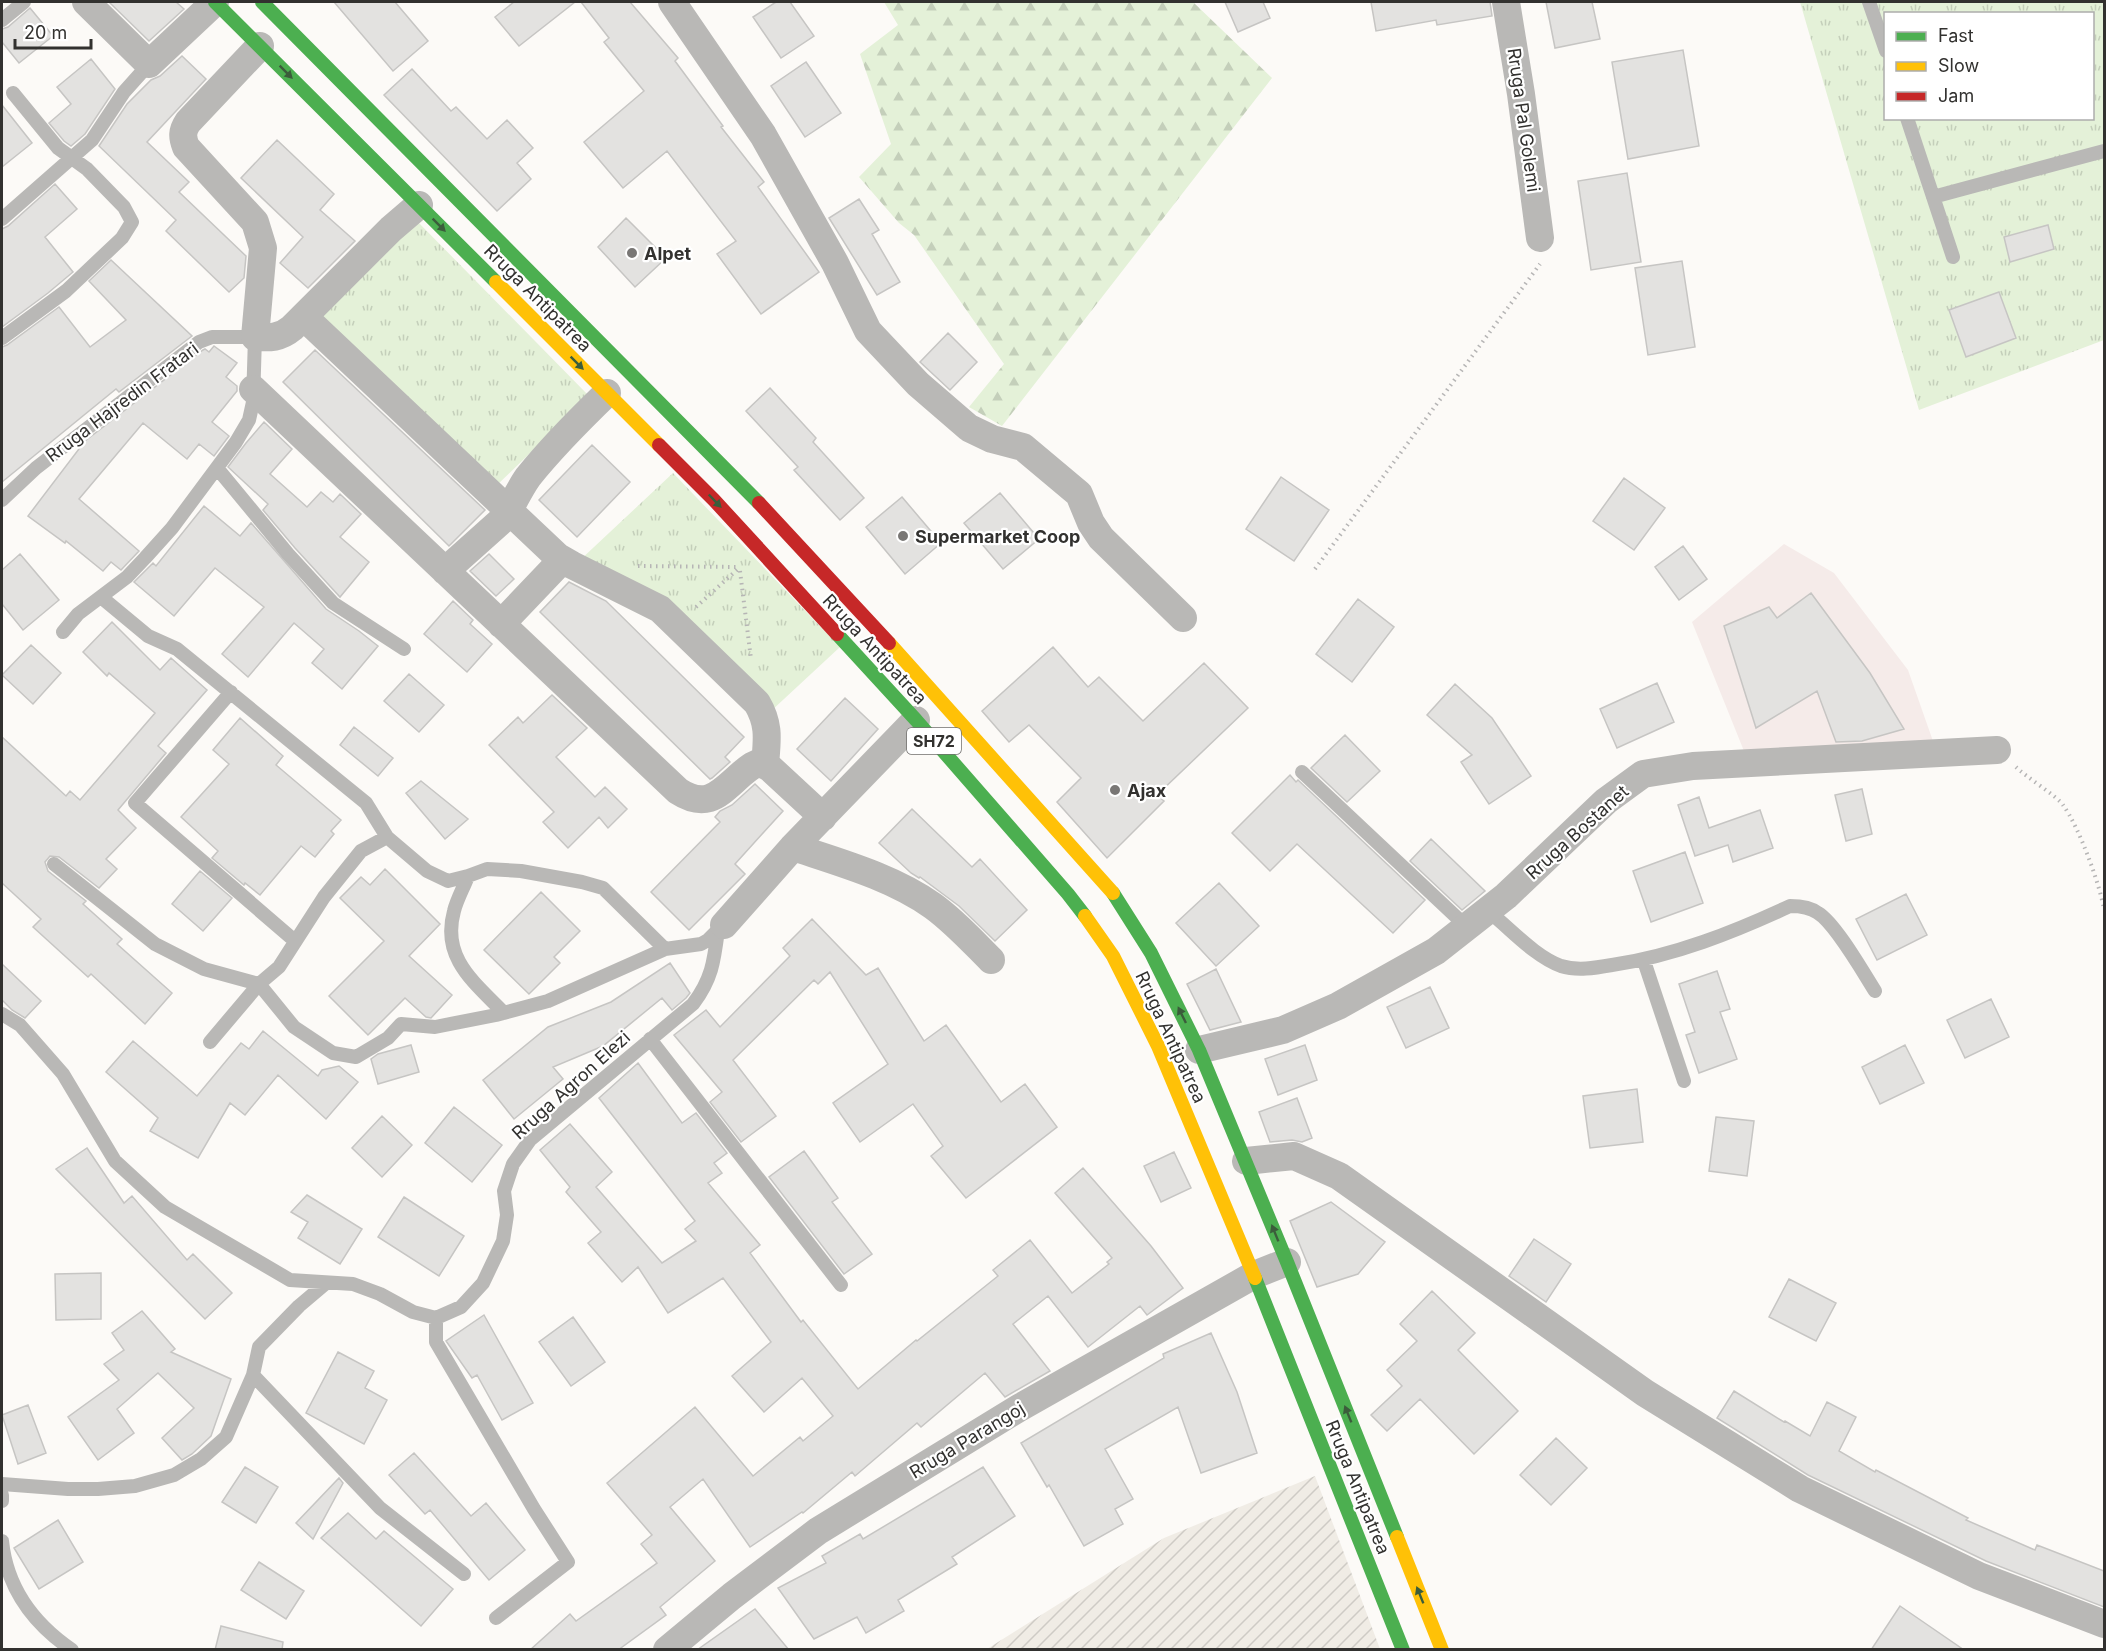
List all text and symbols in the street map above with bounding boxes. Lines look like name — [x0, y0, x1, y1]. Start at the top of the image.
scale bar — [15, 12, 92, 50]
legend — [1884, 12, 2094, 120]
text: 20 m — [24, 22, 67, 43]
text: Fast — [1938, 25, 1974, 46]
street label: Rruga Pal Golemi — [1503, 47, 1545, 193]
text: Slow — [1938, 55, 1979, 76]
one-way arrow — [279, 65, 293, 79]
text: Jam — [1938, 85, 1974, 106]
one-way arrow — [432, 218, 446, 232]
street label: Rruga Antipatrea — [480, 240, 596, 356]
place label: Alpet — [644, 243, 691, 264]
marker: Alpet — [625, 246, 639, 260]
street label: Rruga Hajredin Fratari — [42, 338, 202, 466]
one-way arrow — [570, 355, 584, 369]
one-way arrow — [708, 493, 722, 508]
place label: Supermarket Coop — [915, 526, 1080, 547]
marker: Supermarket Coop — [896, 529, 910, 543]
street label: Rruga Antipatrea — [819, 590, 931, 708]
road number: SH72 — [907, 728, 961, 754]
place label: Ajax — [1127, 780, 1167, 801]
street label: Rruga Bostanet — [1522, 781, 1633, 883]
marker: Ajax — [1108, 783, 1122, 797]
street label: Rruga Antipatrea — [1131, 968, 1211, 1106]
one-way arrow — [1177, 1007, 1187, 1024]
street label: Rruga Agron Elezi — [508, 1027, 634, 1143]
one-way arrow — [1270, 1224, 1279, 1242]
street label: Rruga Parangoj — [906, 1397, 1028, 1483]
one-way arrow — [1343, 1405, 1352, 1423]
street label: Rruga Antipatrea — [1321, 1417, 1395, 1557]
one-way arrow — [1415, 1586, 1424, 1604]

